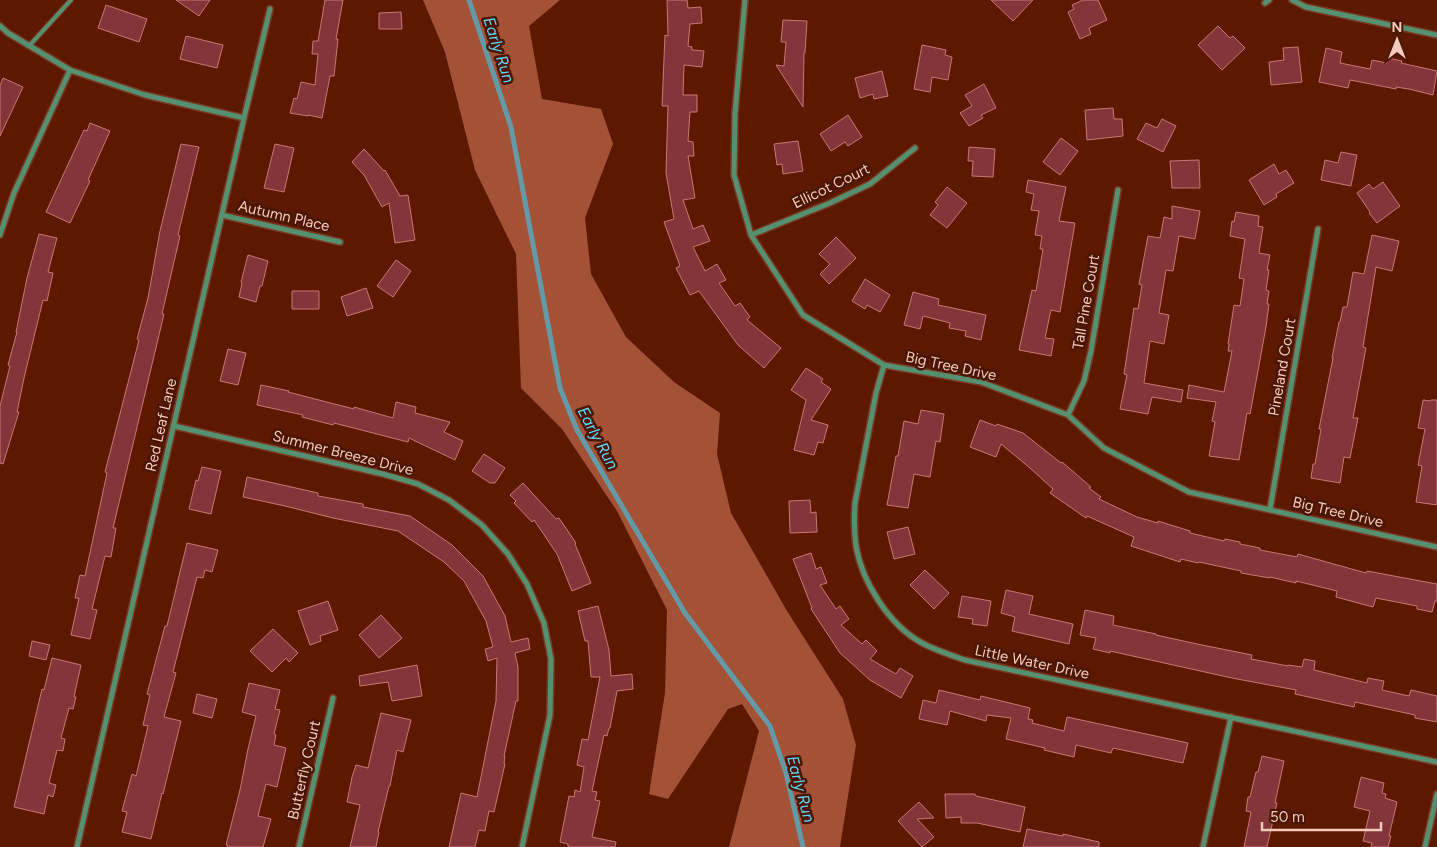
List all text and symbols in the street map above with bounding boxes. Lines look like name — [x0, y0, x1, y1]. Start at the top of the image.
water label: Early Run — [479, 15, 519, 85]
north arrow — [1372, 15, 1422, 65]
text: N — [1392, 19, 1402, 36]
street label: Ellicot Court — [789, 159, 873, 212]
street label: Autumn Place — [236, 197, 332, 235]
street label: Tall Pine Court — [1069, 253, 1103, 351]
street label: Pineland Court — [1265, 316, 1300, 417]
street label: Big Tree Drive — [904, 348, 998, 384]
street label: Red Leaf Lane — [142, 377, 180, 473]
water label: Early Run — [574, 403, 622, 473]
street label: Summer Breeze Drive — [271, 427, 415, 479]
street label: Big Tree Drive — [1291, 493, 1385, 531]
street label: Little Water Drive — [973, 641, 1091, 683]
street label: Butterfly Court — [284, 718, 324, 821]
water label: Early Run — [783, 754, 819, 824]
scale bar — [1262, 800, 1381, 832]
text: 50 m — [1270, 808, 1305, 826]

